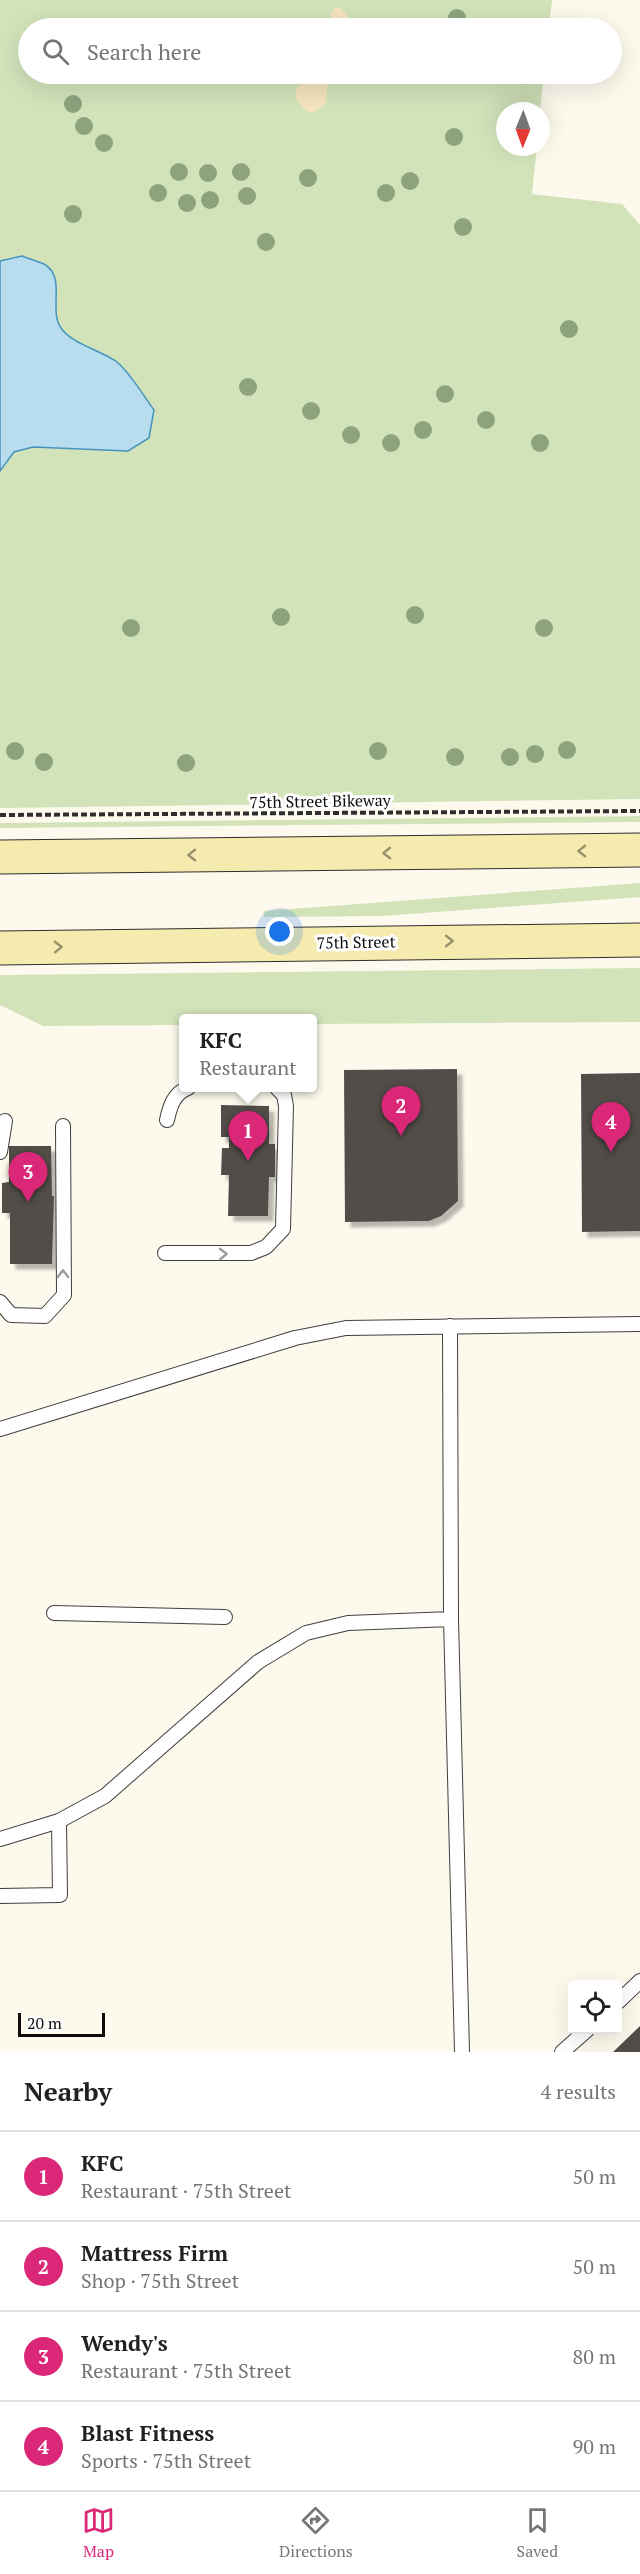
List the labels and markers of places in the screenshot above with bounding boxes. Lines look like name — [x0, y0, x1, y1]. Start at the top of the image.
pin: 2 — [382, 1086, 420, 1136]
pin: 4 — [592, 1102, 630, 1152]
pin: 1 — [228, 1112, 268, 1161]
pin: 3 — [9, 1152, 48, 1202]

